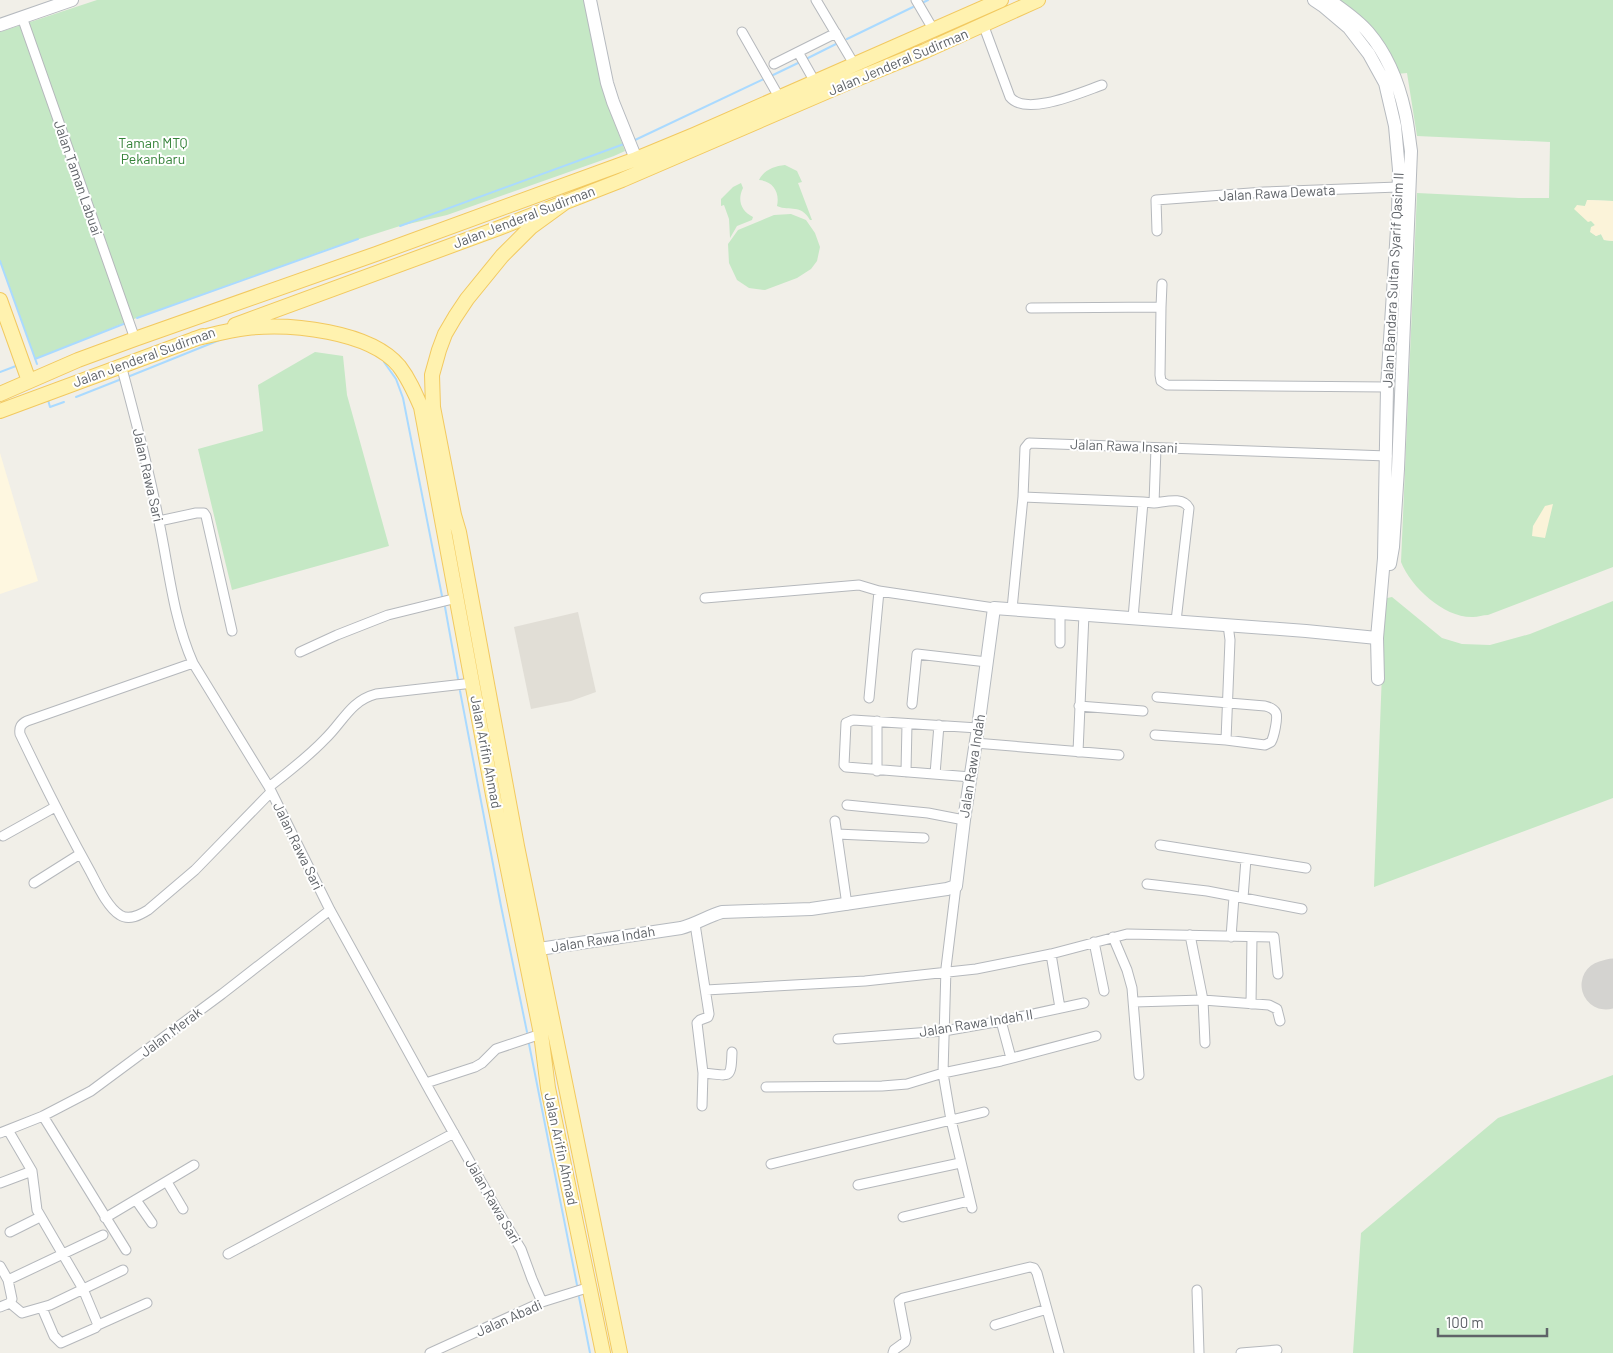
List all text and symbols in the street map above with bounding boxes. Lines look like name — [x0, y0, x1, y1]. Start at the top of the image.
street label: Jalan Jenderal Sudirman — [825, 24, 970, 99]
street label: Jalan Taman Labuai — [51, 118, 106, 238]
park label: Taman MTQ Pekanbaru — [118, 134, 188, 167]
street label: Jalan Bandara Sultan Syarif Qasim II — [1378, 172, 1407, 388]
street label: Jalan Rawa Dewata — [1218, 181, 1336, 204]
street label: Jalan Jenderal Sudirman — [450, 182, 597, 251]
street label: Jalan Jenderal Sudirman — [70, 323, 217, 390]
street label: Jalan Rawa Sari — [129, 426, 168, 523]
street label: Jalan Rawa Insani — [1070, 435, 1178, 456]
street label: Jalan Arifin Ahmad — [467, 694, 506, 810]
street label: Jalan Rawa Indah — [955, 713, 988, 819]
street label: Jalan Rawa Sari — [270, 799, 327, 892]
street label: Jalan Rawa Indah — [550, 922, 656, 955]
street label: Jalan Merak — [137, 1003, 205, 1060]
street label: Jalan Rawa Indah II — [918, 1005, 1034, 1040]
street label: Jalan Arifin Ahmad — [541, 1091, 582, 1207]
street label: Jalan Rawa Sari — [462, 1155, 525, 1246]
street label: Jalan Abadi — [473, 1295, 544, 1340]
scale bar — [1438, 1306, 1547, 1338]
text: 100 m — [1446, 1313, 1484, 1331]

